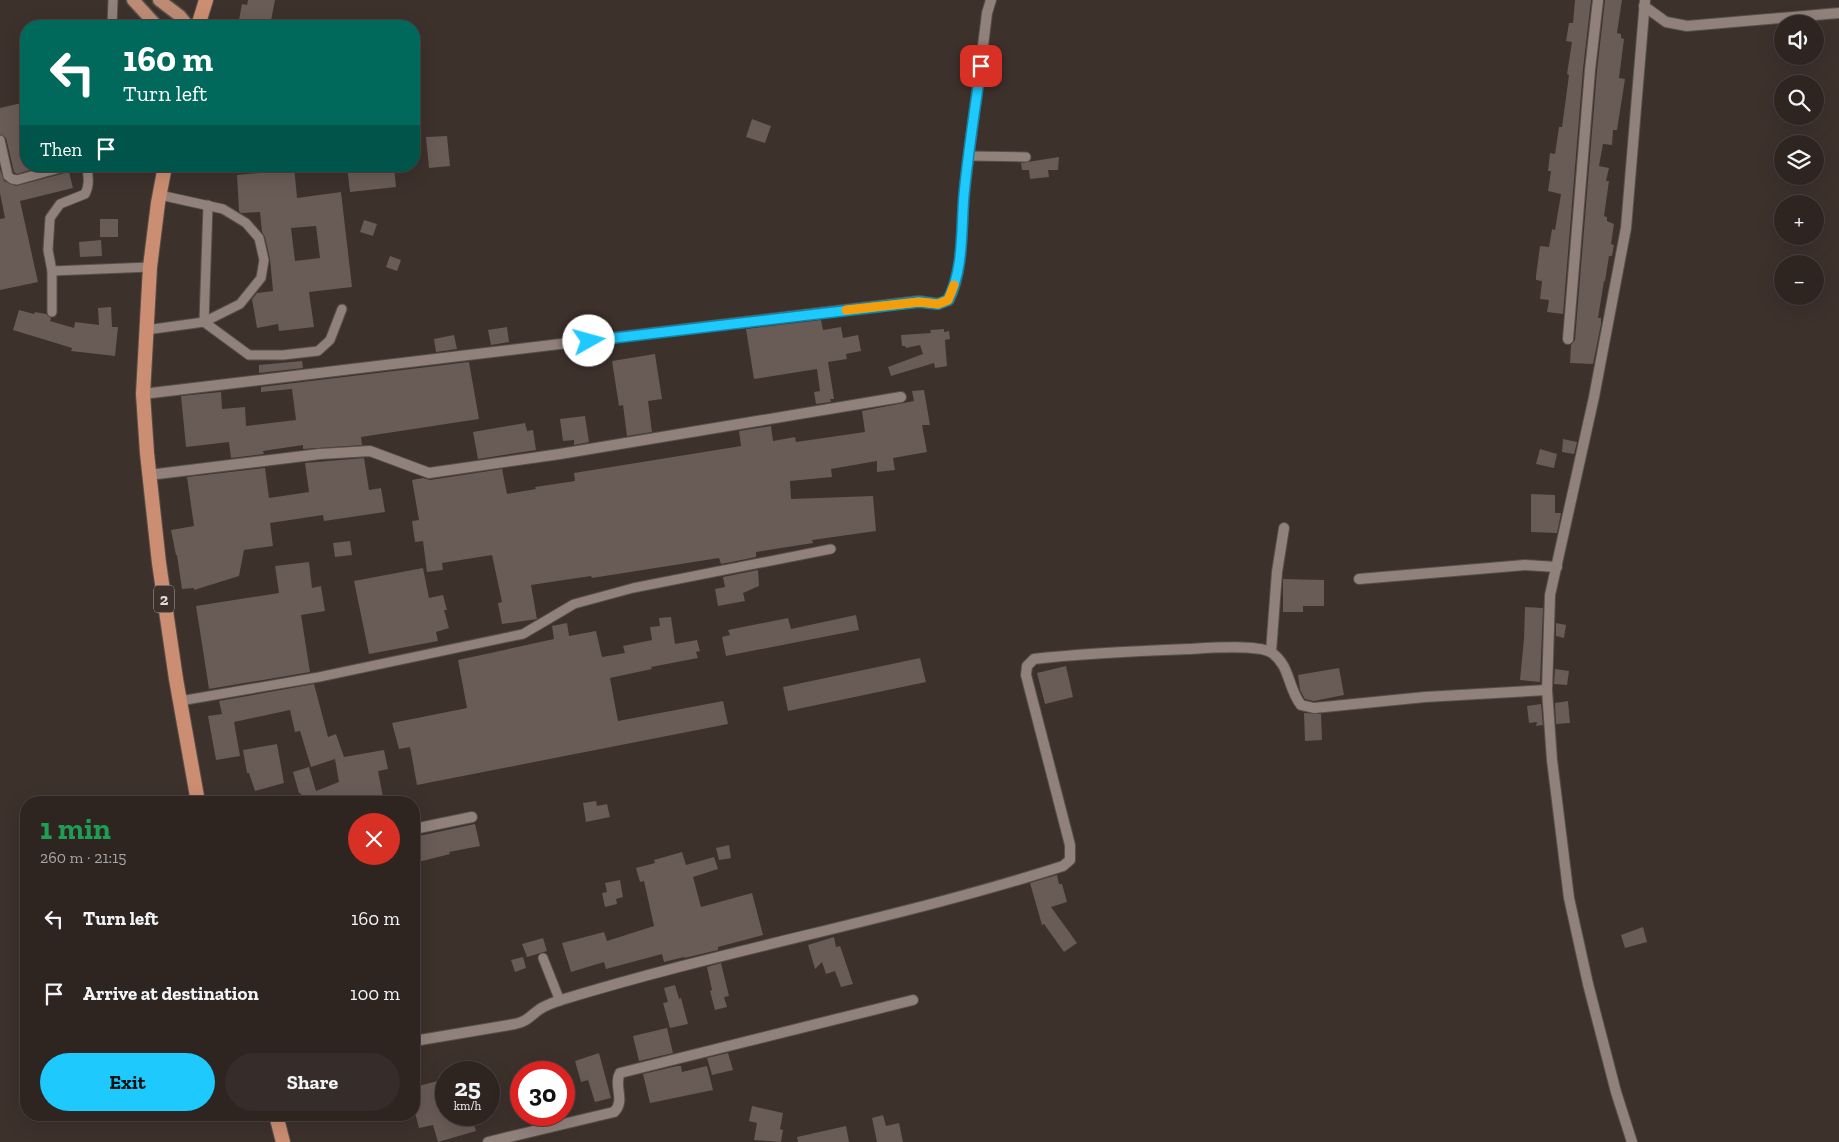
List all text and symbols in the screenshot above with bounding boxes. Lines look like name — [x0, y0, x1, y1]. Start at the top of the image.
map controls — [1774, 15, 1824, 305]
button: sound — [1774, 15, 1824, 65]
text: 160 m — [123, 38, 213, 80]
icon: left — [40, 40, 105, 105]
pin — [960, 45, 1002, 87]
icon: arrive — [967, 52, 995, 80]
button: search — [1774, 75, 1824, 125]
text: Turn left — [123, 80, 207, 107]
icon: arrive — [92, 135, 120, 163]
button: layers — [1774, 135, 1824, 185]
text: Then — [40, 138, 82, 161]
button: + — [1774, 195, 1824, 245]
button: − — [1774, 255, 1824, 305]
position arrow — [562, 314, 614, 366]
road number: 2 — [154, 586, 174, 612]
text: 1 min — [40, 811, 111, 847]
button: close — [348, 813, 400, 865]
text: 260 m · 21:15 — [40, 848, 127, 867]
icon: left — [40, 905, 68, 933]
text: Turn left — [83, 907, 158, 930]
text: 160 m — [351, 907, 400, 930]
icon: arrive — [40, 980, 68, 1008]
text: Arrive at destination — [83, 982, 259, 1005]
text: 100 m — [350, 982, 400, 1005]
button: Exit — [40, 1053, 215, 1111]
button: Share — [225, 1053, 400, 1111]
speed limit sign: 30 — [510, 1061, 575, 1126]
text: 25 — [454, 1072, 481, 1102]
text: km/h — [454, 1099, 481, 1113]

